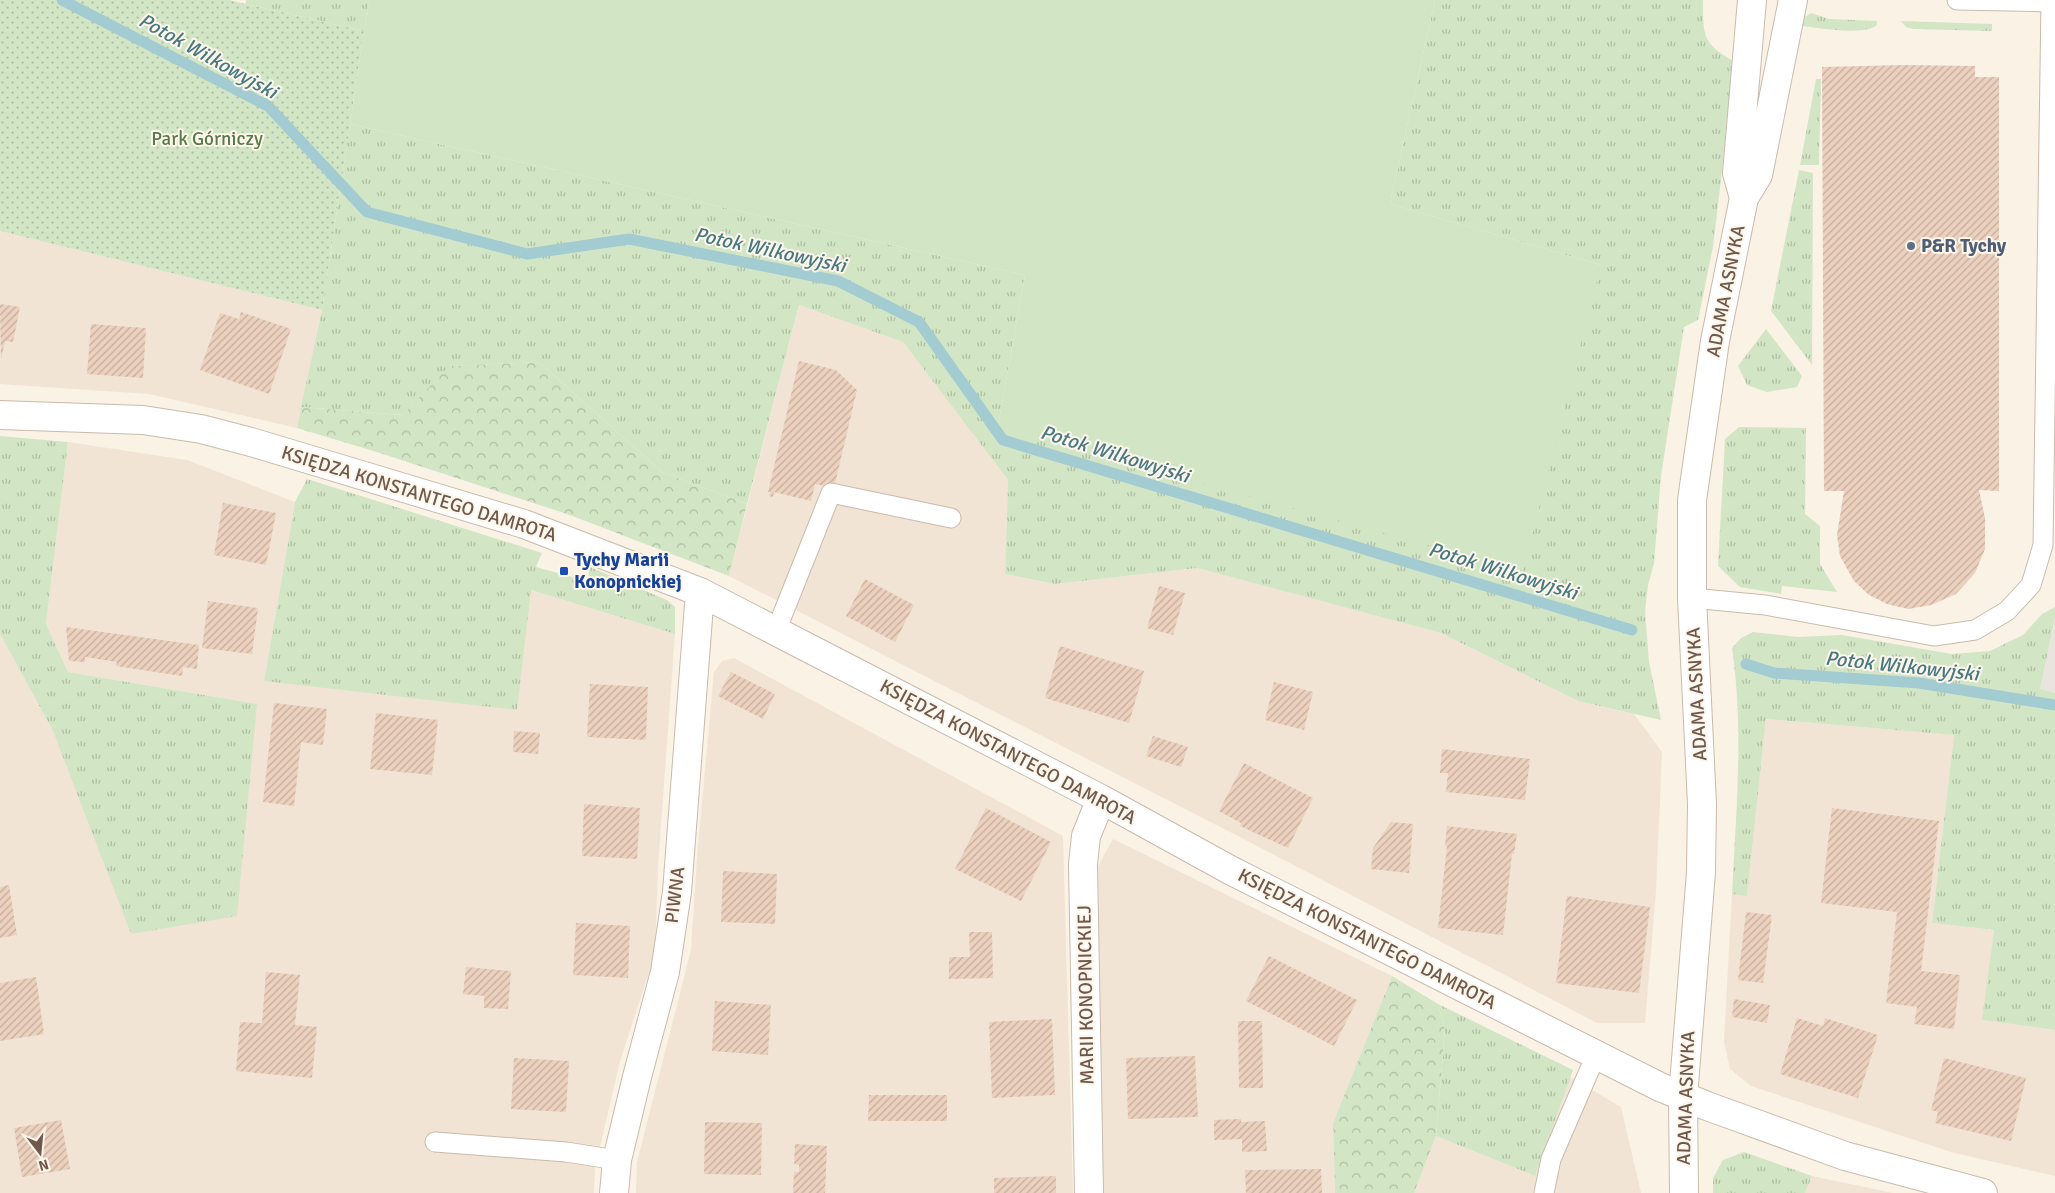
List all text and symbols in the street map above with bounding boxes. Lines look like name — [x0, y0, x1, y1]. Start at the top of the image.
water label: Potok Wilkowyjski — [134, 8, 283, 105]
park label: Park Górniczy — [151, 127, 263, 151]
water label: Potok Wilkowyjski — [692, 222, 850, 279]
street label: ADAMA ASNYKA — [1701, 223, 1751, 359]
place label: P&R Tychy — [1921, 234, 2007, 258]
marker: P&R Tychy — [1905, 240, 1917, 252]
water label: Potok Wilkowyjski — [1038, 419, 1194, 489]
street label: KSIĘDZA KONSTANTEGO DAMROTA — [278, 441, 560, 548]
water label: Potok Wilkowyjski — [1426, 536, 1582, 606]
place label: Tychy Marii Konopnickiej — [574, 548, 682, 594]
marker: Tychy Marii Konopnickiej — [558, 565, 570, 577]
street label: ADAMA ASNYKA — [1681, 626, 1712, 762]
water label: Potok Wilkowyjski — [1824, 645, 1982, 687]
street label: KSIĘDZA KONSTANTEGO DAMROTA — [876, 674, 1141, 830]
street label: KSIĘDZA KONSTANTEGO DAMROTA — [1234, 863, 1501, 1015]
street label: PIWNA — [660, 865, 690, 925]
street label: MARII KONOPNICKIEJ — [1072, 905, 1100, 1085]
street label: ADAMA ASNYKA — [1672, 1030, 1700, 1165]
north arrow — [15, 1128, 65, 1178]
text: N — [36, 1156, 50, 1175]

